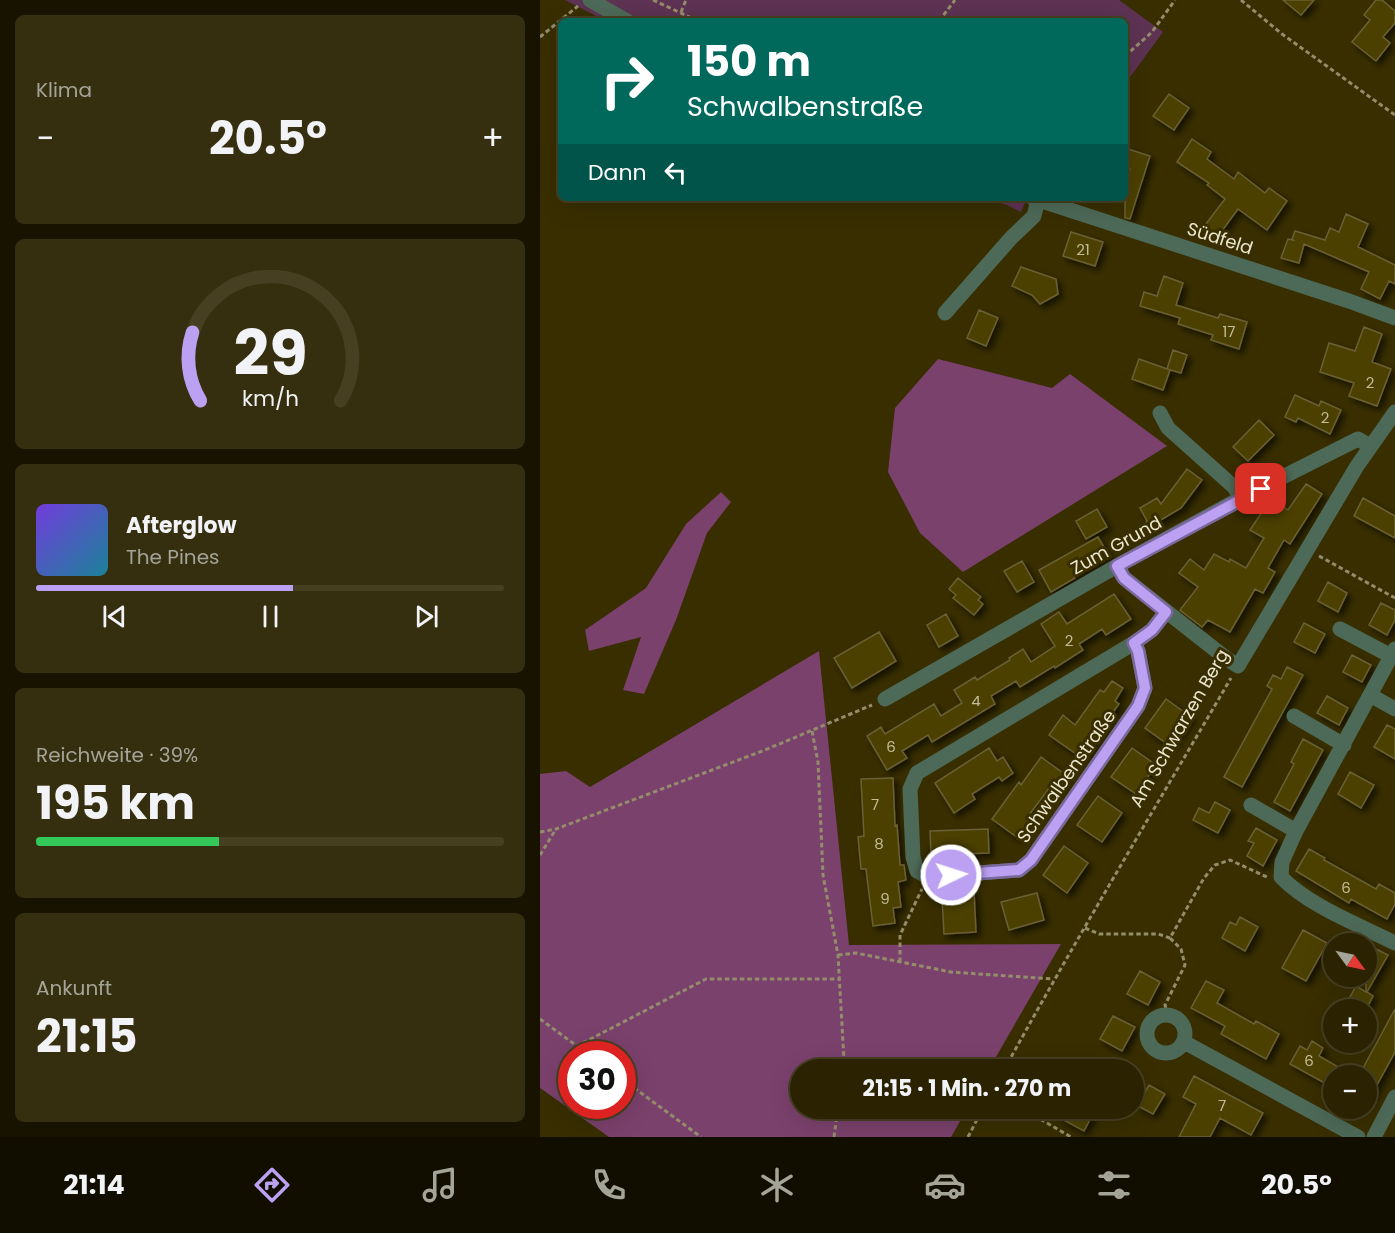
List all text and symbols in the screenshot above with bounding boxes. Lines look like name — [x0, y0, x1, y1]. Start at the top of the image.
text: 150 m — [687, 32, 811, 91]
icon: right — [588, 42, 666, 120]
text: Klima — [36, 76, 92, 104]
text: Schwalbenstraße — [687, 88, 923, 125]
text: 20.5° — [209, 107, 327, 170]
text: − — [36, 115, 54, 162]
text: + — [481, 115, 504, 162]
icon: left — [659, 156, 692, 189]
text: Dann — [588, 157, 647, 188]
street label: Südfeld — [1184, 216, 1256, 260]
house number: 21 — [1076, 239, 1090, 260]
text: 29 — [233, 309, 307, 397]
house number: 17 — [1223, 321, 1236, 342]
house number: 2 — [1366, 372, 1374, 393]
text: km/h — [241, 384, 299, 415]
house number: 2 — [1321, 407, 1329, 428]
pin — [1235, 463, 1286, 514]
icon: arrive — [1244, 472, 1277, 505]
text: Afterglow — [126, 510, 237, 541]
street label: Zum Grund — [1066, 510, 1166, 580]
text: The Pines — [126, 543, 220, 571]
icon: previous — [98, 600, 131, 633]
icon: pause — [254, 600, 287, 633]
icon: next — [410, 600, 443, 633]
house number: 2 — [1065, 630, 1073, 651]
street label: Am Schwarzen Berg — [1123, 644, 1235, 812]
house number: 4 — [971, 690, 981, 711]
street label: Schwalbenstraße — [1011, 704, 1121, 848]
house number: 6 — [886, 736, 896, 757]
text: Reichweite · 39% — [36, 741, 198, 769]
text: 195 km — [36, 772, 195, 835]
house number: 7 — [871, 794, 879, 815]
house number: 8 — [874, 833, 884, 854]
position arrow — [919, 843, 983, 907]
house number: 6 — [1341, 877, 1351, 898]
house number: 9 — [880, 888, 890, 909]
north arrow — [1323, 933, 1377, 987]
map controls — [1323, 933, 1377, 1119]
text: Ankunft — [36, 974, 112, 1002]
button: + — [1323, 999, 1377, 1053]
text: 21:15 — [36, 1005, 138, 1068]
speed limit sign: 30 — [558, 1041, 636, 1119]
house number: 6 — [1304, 1050, 1314, 1071]
button: − — [1323, 1065, 1377, 1119]
text: 21:15 · 1 Min. · 270 m — [863, 1073, 1071, 1104]
house number: 7 — [1218, 1095, 1226, 1116]
icon: directions — [251, 1164, 293, 1206]
icon: music — [419, 1164, 461, 1206]
icon: phone — [588, 1164, 630, 1206]
icon: climate — [756, 1164, 798, 1206]
icon: car — [924, 1164, 966, 1206]
icon: filters — [1093, 1164, 1135, 1206]
text: 21:14 — [63, 1166, 125, 1203]
text: 20.5° — [1261, 1166, 1332, 1203]

